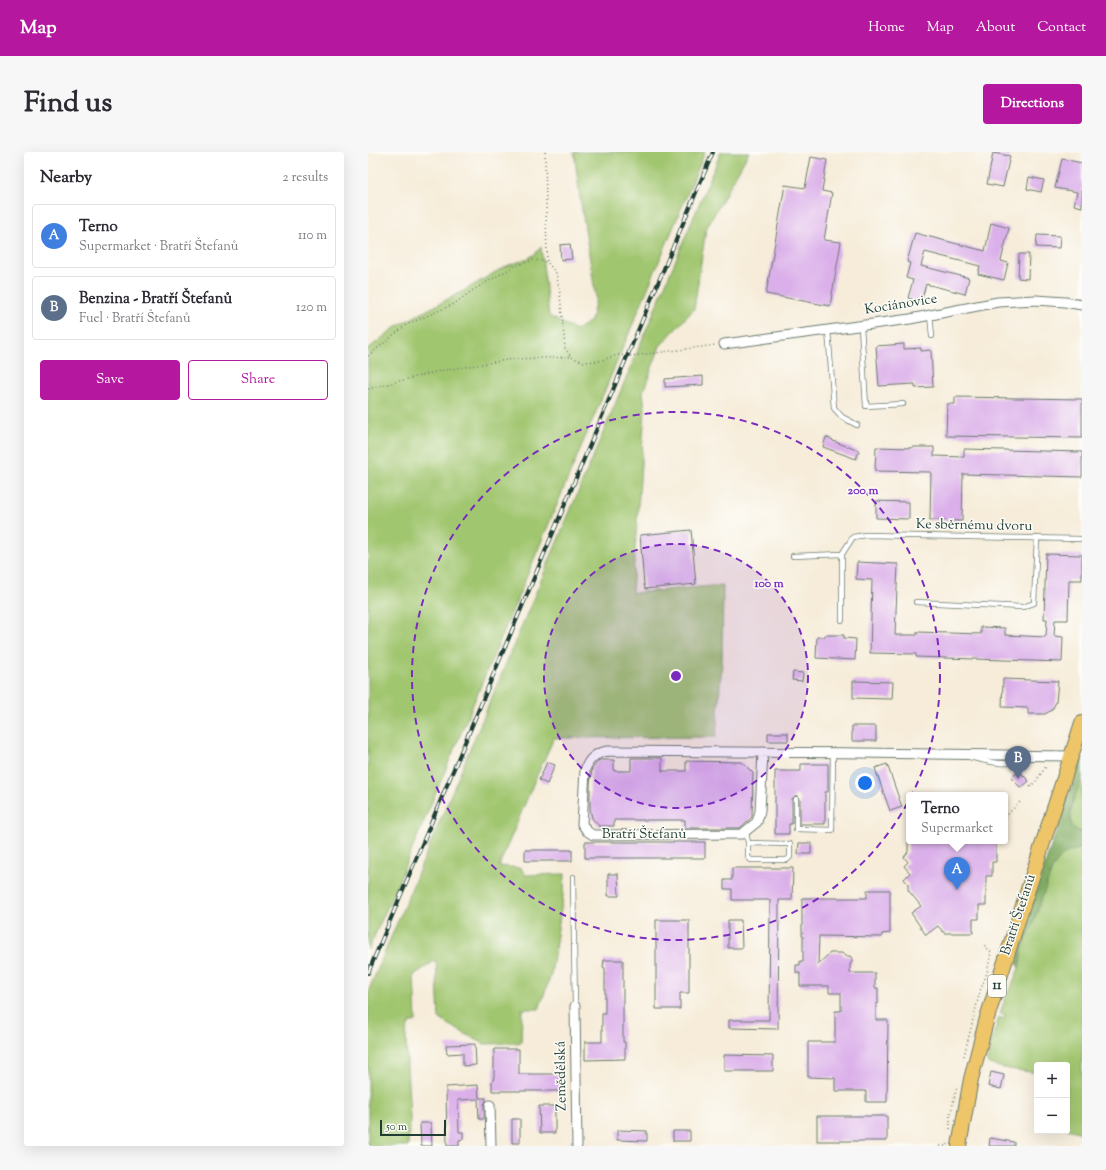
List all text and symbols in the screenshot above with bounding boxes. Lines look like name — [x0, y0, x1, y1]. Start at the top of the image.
text: Map — [20, 15, 57, 42]
text: Home — [868, 18, 905, 38]
text: Map — [927, 18, 954, 38]
text: About — [976, 18, 1015, 38]
text: Contact — [1037, 18, 1086, 38]
text: Find us — [24, 84, 112, 124]
button: Directions — [983, 84, 1082, 124]
text: Nearby — [40, 166, 92, 190]
text: 2 results — [283, 169, 328, 187]
text: Terno — [79, 217, 118, 238]
text: A — [49, 227, 59, 245]
text: 110 m — [298, 227, 327, 245]
text: Supermarket · Bratří Štefanů — [79, 238, 238, 256]
text: Benzina - Bratří Štefanů — [79, 289, 232, 310]
street label: Kociánovice — [863, 289, 939, 321]
text: B — [50, 299, 58, 317]
text: 120 m — [296, 299, 327, 317]
text: Fuel · Bratří Štefanů — [79, 310, 190, 328]
button: Save — [40, 360, 180, 400]
button: Share — [188, 360, 328, 400]
text: 200 m — [848, 482, 878, 500]
street label: Ke sběrnému dvoru — [916, 515, 1032, 537]
text: 100 m — [753, 575, 784, 593]
centre of rings — [669, 669, 683, 683]
pin: B — [1005, 746, 1031, 779]
your location — [855, 773, 875, 793]
popup — [906, 792, 1008, 844]
text: Terno — [921, 799, 960, 820]
text: Supermarket — [921, 820, 993, 838]
street label: Bratří Štefanů — [602, 825, 686, 845]
pin: A — [944, 857, 970, 890]
street label: Bratří Štefanů — [996, 872, 1042, 958]
road number: 11 — [988, 975, 1006, 997]
street label: Zemědělská — [551, 1040, 573, 1111]
map controls — [1034, 1062, 1070, 1134]
button: + — [1034, 1062, 1070, 1098]
button: − — [1034, 1098, 1070, 1134]
scale bar — [380, 1118, 446, 1137]
text: 50 m — [386, 1119, 407, 1135]

